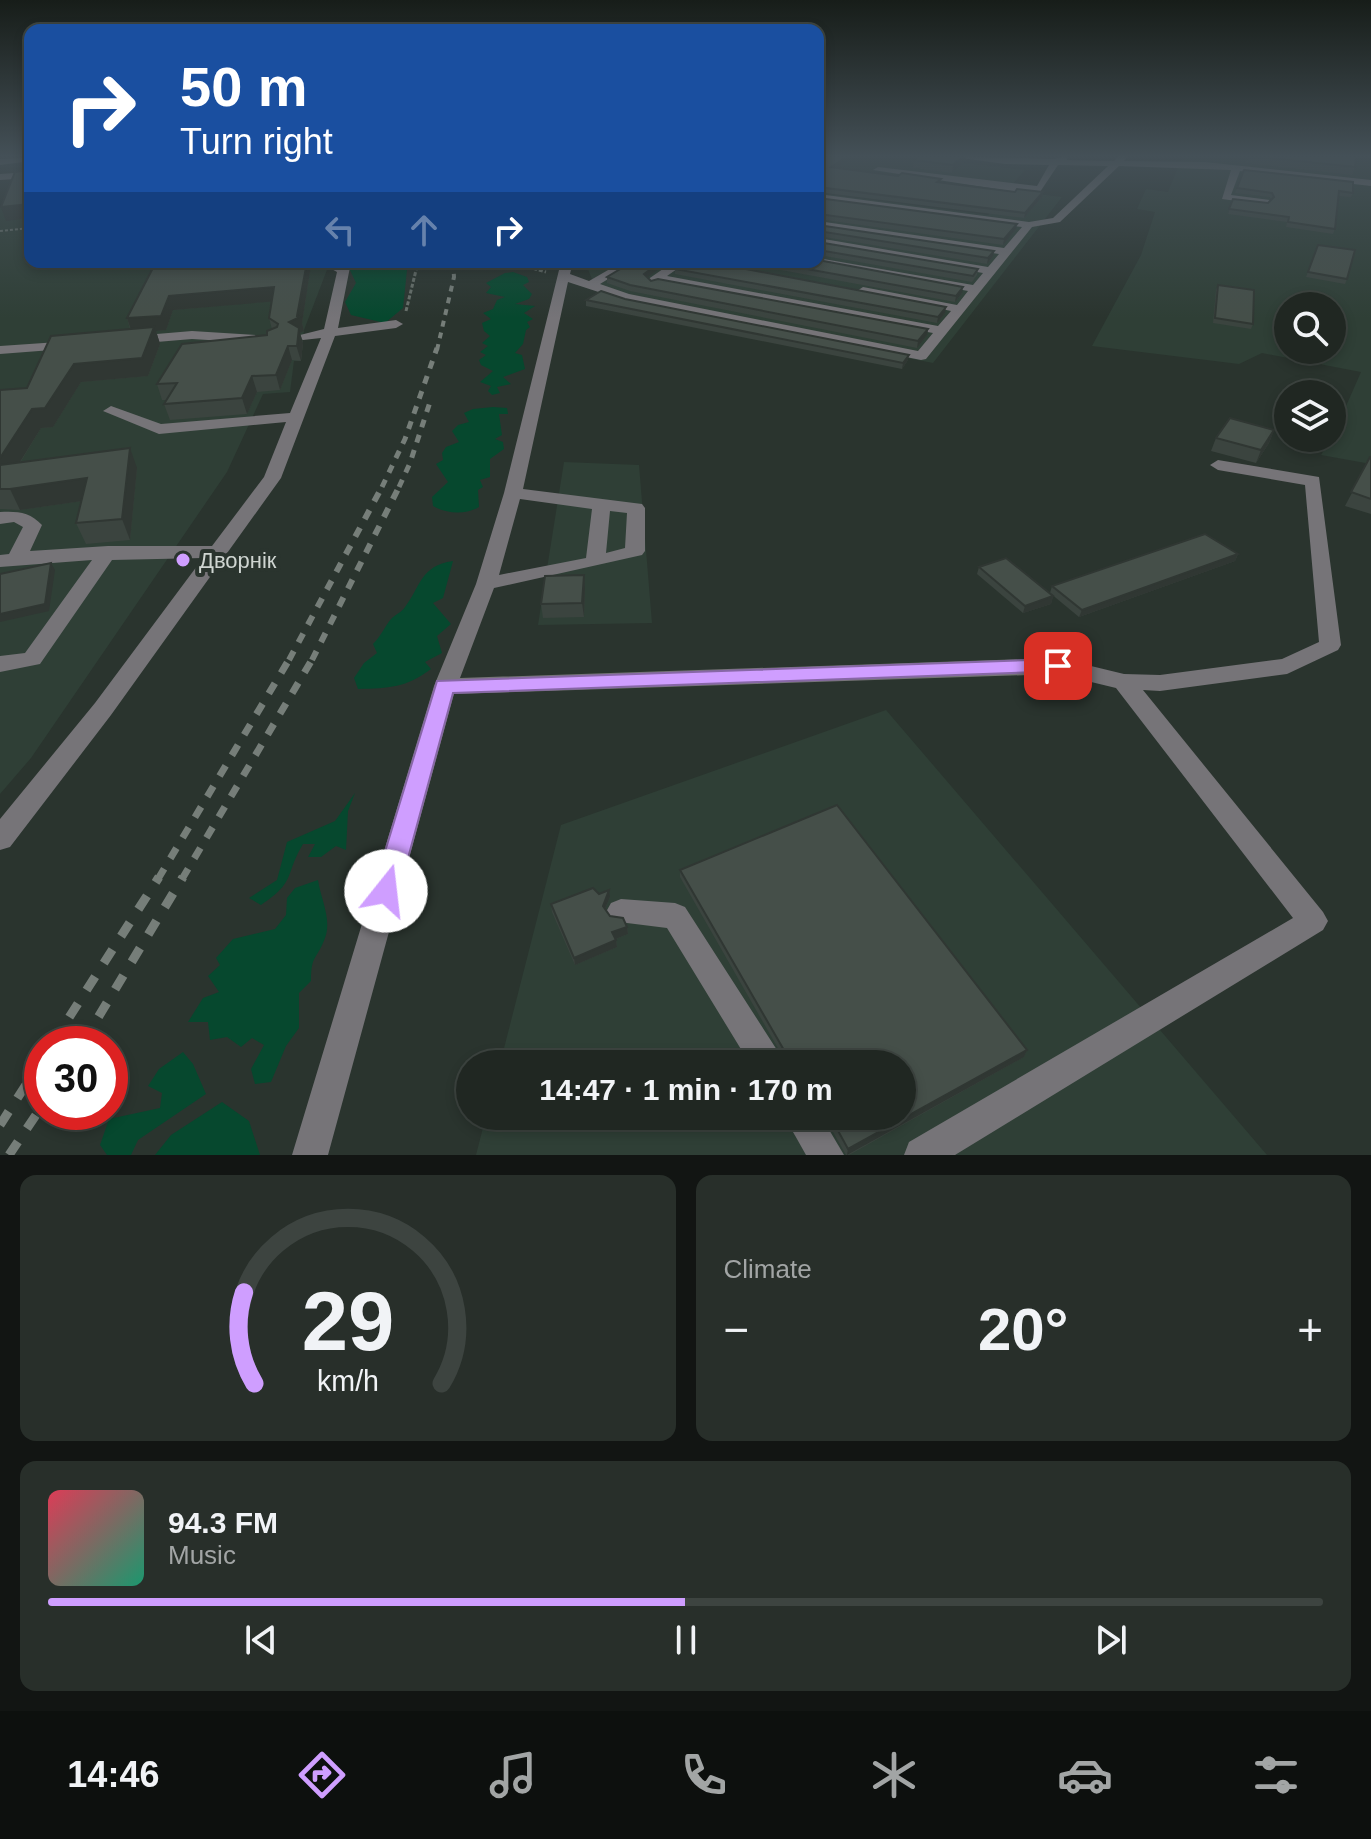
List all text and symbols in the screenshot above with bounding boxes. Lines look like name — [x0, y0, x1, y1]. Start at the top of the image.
text: 50 m — [180, 55, 308, 118]
icon: right — [48, 56, 152, 160]
text: Turn right — [180, 121, 333, 162]
icon: left — [318, 208, 362, 252]
icon: ahead — [402, 208, 446, 252]
icon: right — [486, 208, 530, 252]
map controls — [1274, 292, 1346, 452]
button: search — [1274, 292, 1346, 364]
button: layers — [1274, 380, 1346, 452]
place label: Дворнік — [199, 548, 277, 573]
marker: Дворнік — [174, 551, 192, 569]
pin — [1024, 632, 1092, 700]
icon: arrive — [1036, 644, 1080, 688]
position arrow — [344, 849, 428, 933]
speed limit sign: 30 — [24, 1026, 128, 1130]
text: 14:47 · 1 min · 170 m — [539, 1073, 833, 1106]
text: Climate — [724, 1254, 812, 1284]
text: 29 — [301, 1275, 394, 1368]
text: 20° — [978, 1296, 1069, 1363]
text: − — [724, 1305, 749, 1354]
text: + — [1297, 1305, 1323, 1354]
text: km/h — [317, 1365, 379, 1397]
text: 94.3 FM — [168, 1506, 278, 1539]
text: Music — [168, 1540, 236, 1570]
icon: previous — [239, 1618, 283, 1662]
icon: pause — [664, 1618, 708, 1662]
icon: next — [1089, 1618, 1133, 1662]
icon: directions — [294, 1747, 350, 1803]
icon: music — [485, 1747, 541, 1803]
icon: phone — [676, 1747, 732, 1803]
icon: climate — [866, 1747, 922, 1803]
icon: car — [1057, 1747, 1113, 1803]
icon: filters — [1248, 1747, 1304, 1803]
text: 14:46 — [67, 1754, 159, 1795]

